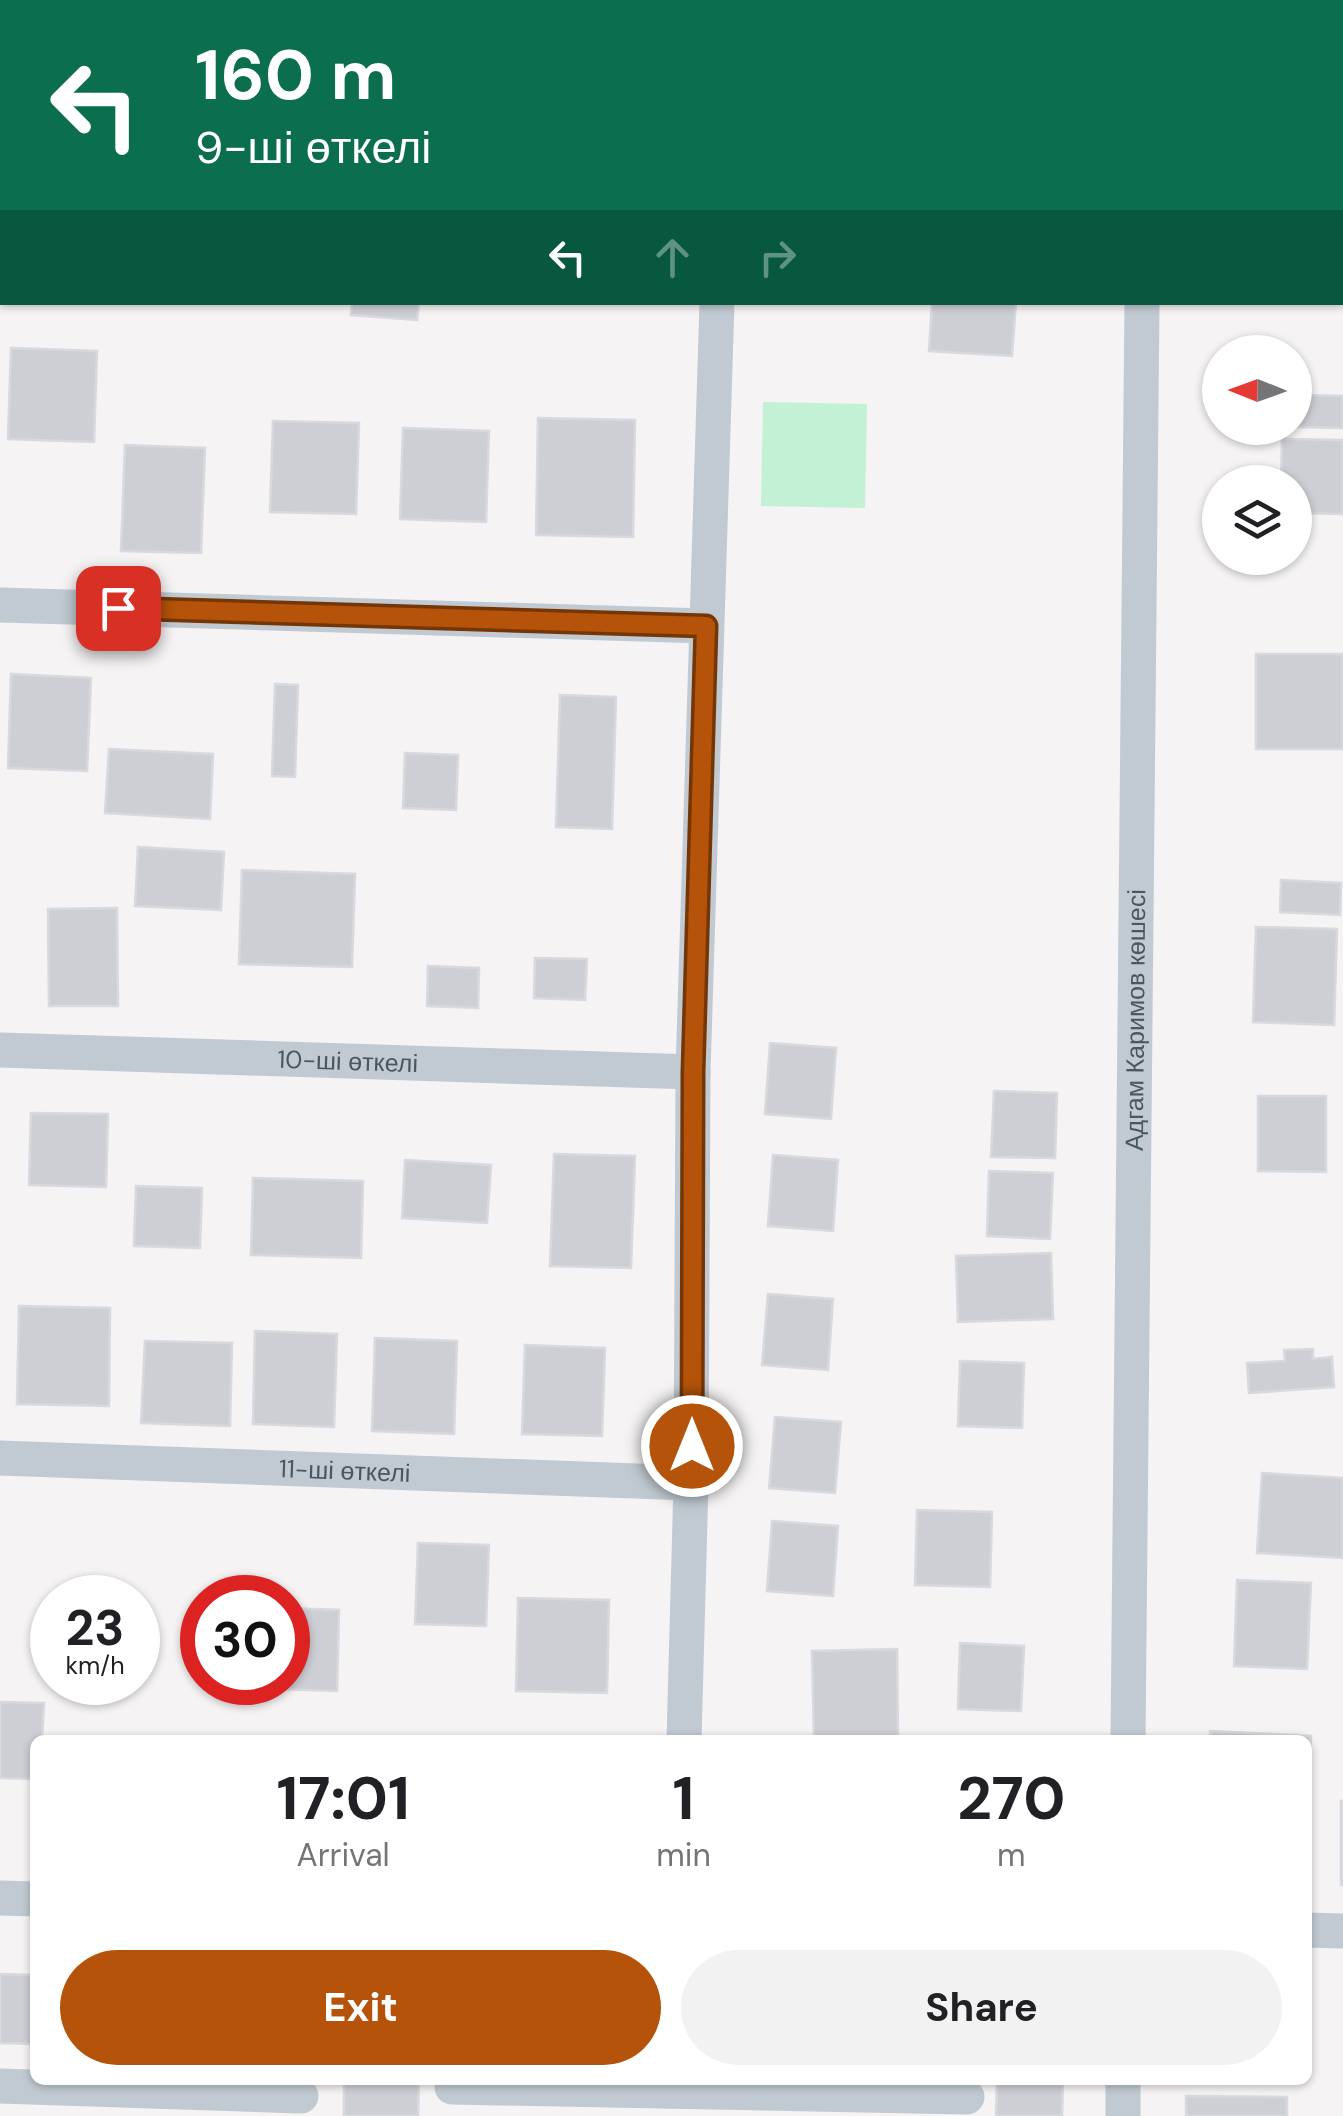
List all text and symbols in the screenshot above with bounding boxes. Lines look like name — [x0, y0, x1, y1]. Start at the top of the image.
text: 160 m — [195, 30, 396, 121]
icon: left — [30, 40, 160, 170]
text: 9-ші өткелі — [195, 118, 431, 177]
icon: left — [540, 230, 595, 285]
icon: ahead — [645, 230, 700, 285]
icon: right — [750, 230, 805, 285]
north arrow — [1202, 335, 1312, 445]
map controls — [1202, 335, 1312, 575]
button: layers — [1202, 465, 1312, 575]
pin — [76, 566, 161, 651]
icon: arrive — [91, 581, 146, 636]
street label: Адгам Каримов көшесі — [1117, 889, 1153, 1151]
street label: 10-ші өткелі — [277, 1042, 419, 1080]
position arrow — [640, 1394, 744, 1498]
street label: 11-ші өткелі — [279, 1452, 411, 1489]
speed limit sign: 30 — [180, 1575, 310, 1705]
text: 23 — [66, 1595, 125, 1661]
text: km/h — [65, 1649, 125, 1682]
text: 17:01 — [276, 1759, 410, 1838]
text: 1 — [673, 1759, 694, 1838]
text: 270 — [957, 1759, 1066, 1838]
text: Arrival — [297, 1834, 390, 1876]
text: min — [656, 1834, 711, 1876]
text: m — [997, 1834, 1026, 1876]
button: Exit — [60, 1950, 661, 2065]
button: Share — [681, 1950, 1282, 2065]

